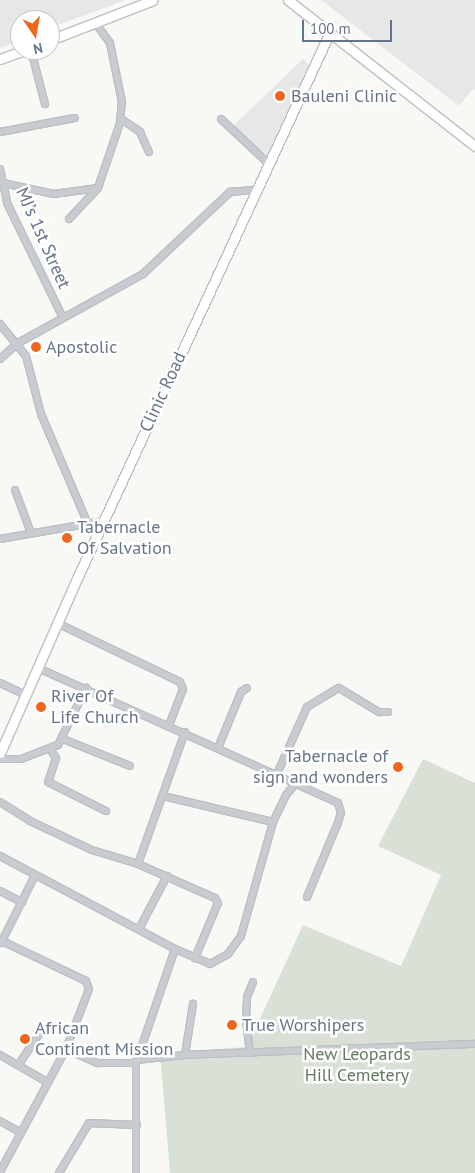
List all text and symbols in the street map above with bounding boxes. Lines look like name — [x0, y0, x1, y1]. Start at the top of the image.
north arrow — [10, 10, 60, 60]
scale bar — [305, 10, 395, 42]
text: 100 m — [310, 19, 351, 38]
text: N — [32, 39, 44, 58]
place label: Bauleni Clinic — [291, 85, 397, 107]
marker: Bauleni Clinic — [273, 89, 287, 103]
street label: MJ’s 1st Street — [11, 184, 75, 292]
place label: Apostolic — [46, 336, 117, 358]
marker: Apostolic — [30, 341, 42, 353]
street label: Clinic Road — [135, 348, 191, 436]
place label: Tabernacle Of Salvation — [77, 517, 172, 560]
marker: Tabernacle Of Salvation — [61, 532, 73, 544]
place label: River Of Life Church — [51, 686, 139, 729]
marker: River Of Life Church — [35, 701, 47, 713]
place label: Tabernacle of sign and wonders — [253, 746, 388, 789]
marker: Tabernacle of sign and wonders — [392, 761, 404, 773]
place label: True Worshipers — [242, 1014, 365, 1036]
place label: African Continent Mission — [35, 1018, 173, 1060]
marker: True Worshipers — [226, 1019, 238, 1031]
marker: African Continent Mission — [19, 1033, 31, 1045]
park label: New Leopards Hill Cemetery — [303, 1044, 411, 1086]

